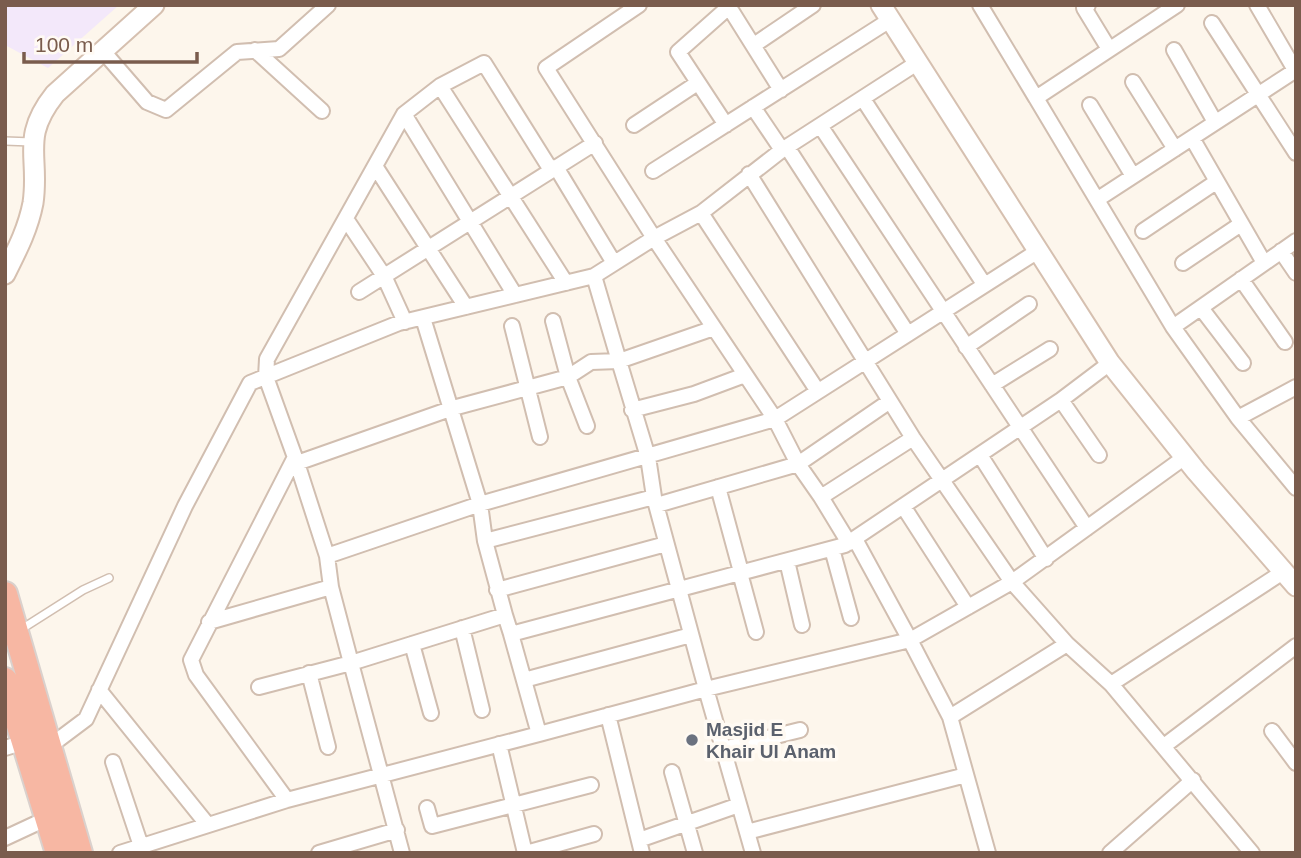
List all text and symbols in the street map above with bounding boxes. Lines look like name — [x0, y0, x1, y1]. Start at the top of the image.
scale bar — [24, 21, 198, 65]
text: 100 m — [35, 33, 93, 56]
place label: Masjid E Khair Ul Anam — [706, 719, 836, 762]
marker: Masjid E Khair Ul Anam — [684, 732, 700, 748]

